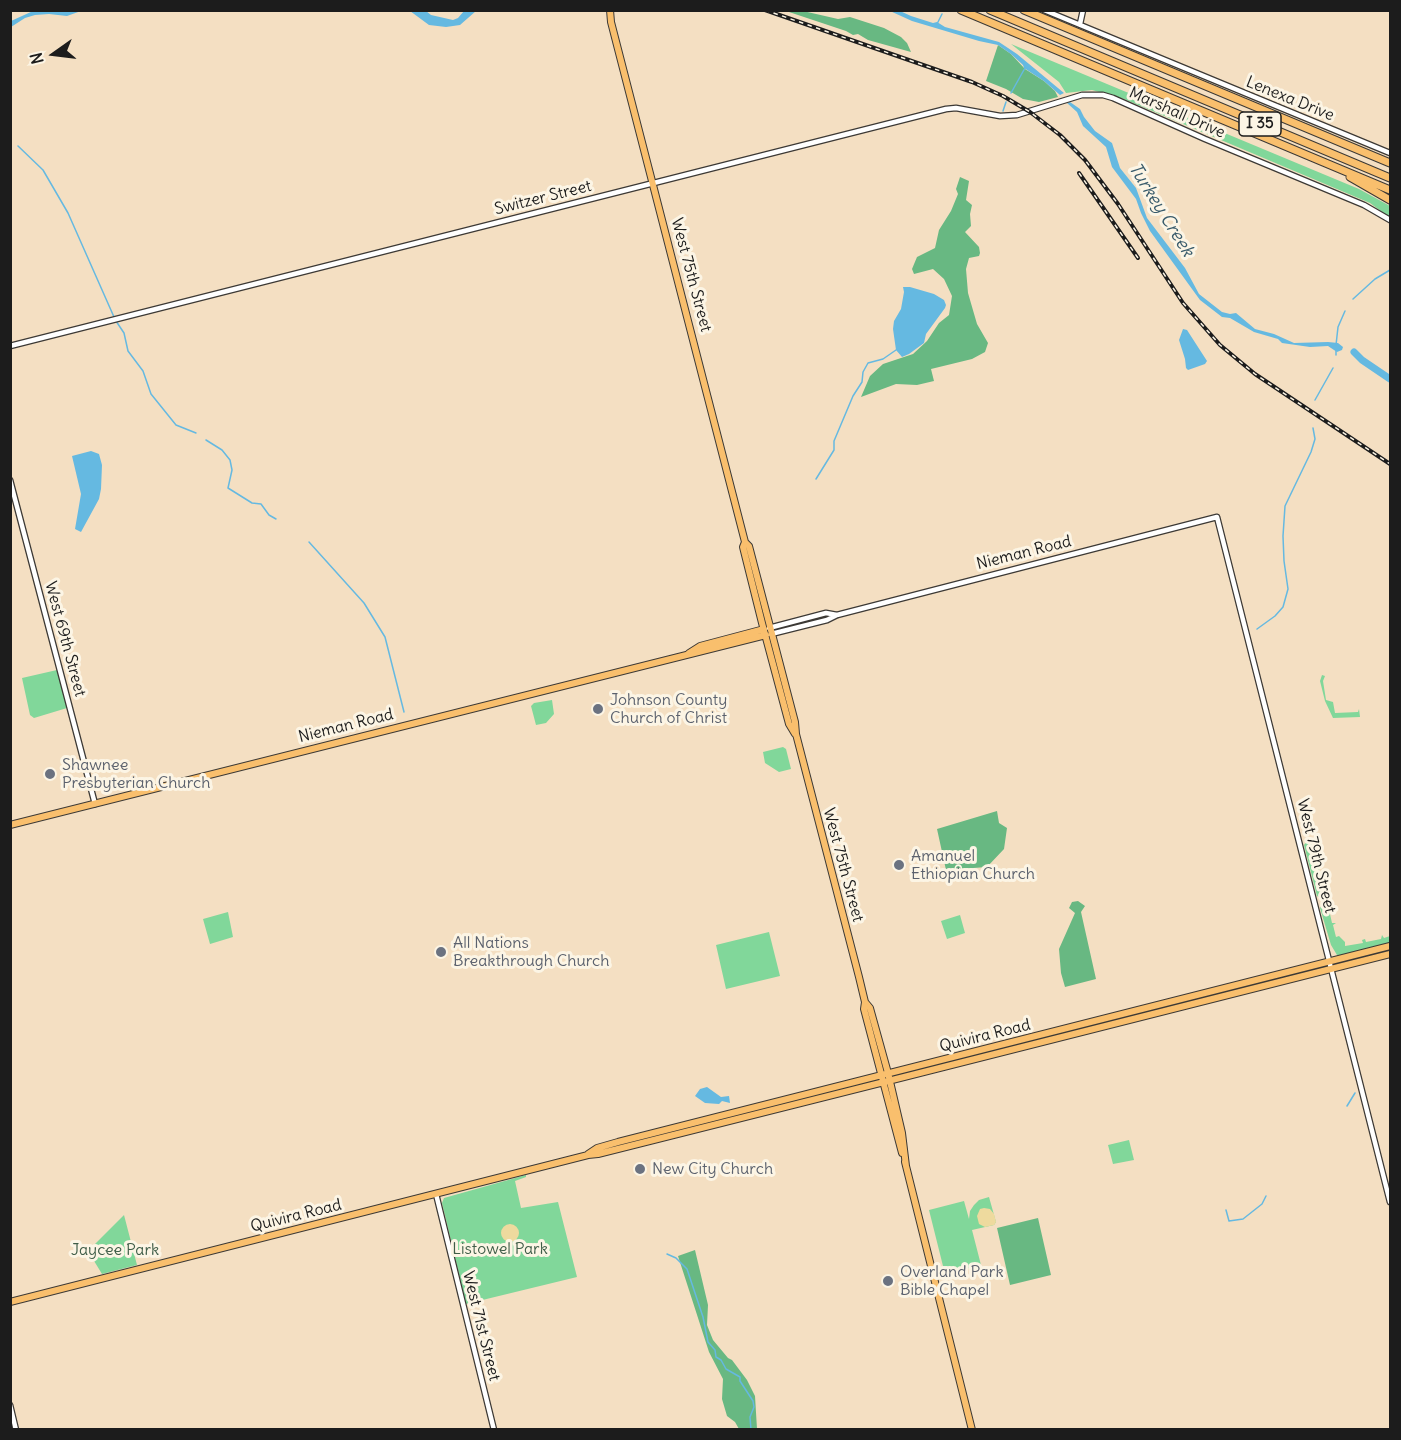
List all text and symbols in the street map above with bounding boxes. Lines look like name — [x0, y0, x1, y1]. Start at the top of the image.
north arrow — [24, 24, 84, 84]
text: N — [25, 51, 48, 66]
street label: Lenexa Drive — [1243, 73, 1337, 125]
street label: Marshall Drive — [1126, 83, 1228, 143]
road number: I 35 — [1239, 112, 1281, 136]
water label: Turkey Creek — [1124, 159, 1198, 261]
street label: Switzer Street — [493, 177, 593, 219]
street label: West 75th Street — [667, 216, 715, 334]
street label: Nieman Road — [975, 532, 1073, 574]
street label: West 69th Street — [40, 579, 90, 699]
place label: Johnson County Church of Christ — [610, 690, 727, 728]
marker: Johnson County Church of Christ — [591, 702, 605, 716]
street label: Nieman Road — [297, 705, 395, 747]
place label: Shawnee Presbyterian Church — [62, 755, 210, 793]
marker: Shawnee Presbyterian Church — [43, 767, 57, 781]
street label: West 79th Street — [1293, 797, 1339, 915]
street label: West 75th Street — [819, 806, 867, 924]
place label: Amanuel Ethiopian Church — [911, 846, 1035, 884]
marker: Amanuel Ethiopian Church — [892, 858, 906, 872]
place label: All Nations Breakthrough Church — [453, 933, 609, 971]
marker: All Nations Breakthrough Church — [434, 945, 448, 959]
street label: Quivira Road — [937, 1015, 1033, 1057]
place label: New City Church — [652, 1159, 773, 1179]
marker: New City Church — [633, 1162, 647, 1176]
street label: Quivira Road — [248, 1195, 344, 1237]
park label: Listowel Park — [452, 1239, 548, 1259]
park label: Jaycee Park — [71, 1240, 159, 1260]
place label: Overland Park Bible Chapel — [900, 1262, 1004, 1300]
street label: West 71st Street — [458, 1269, 504, 1383]
marker: Overland Park Bible Chapel — [881, 1274, 895, 1288]

